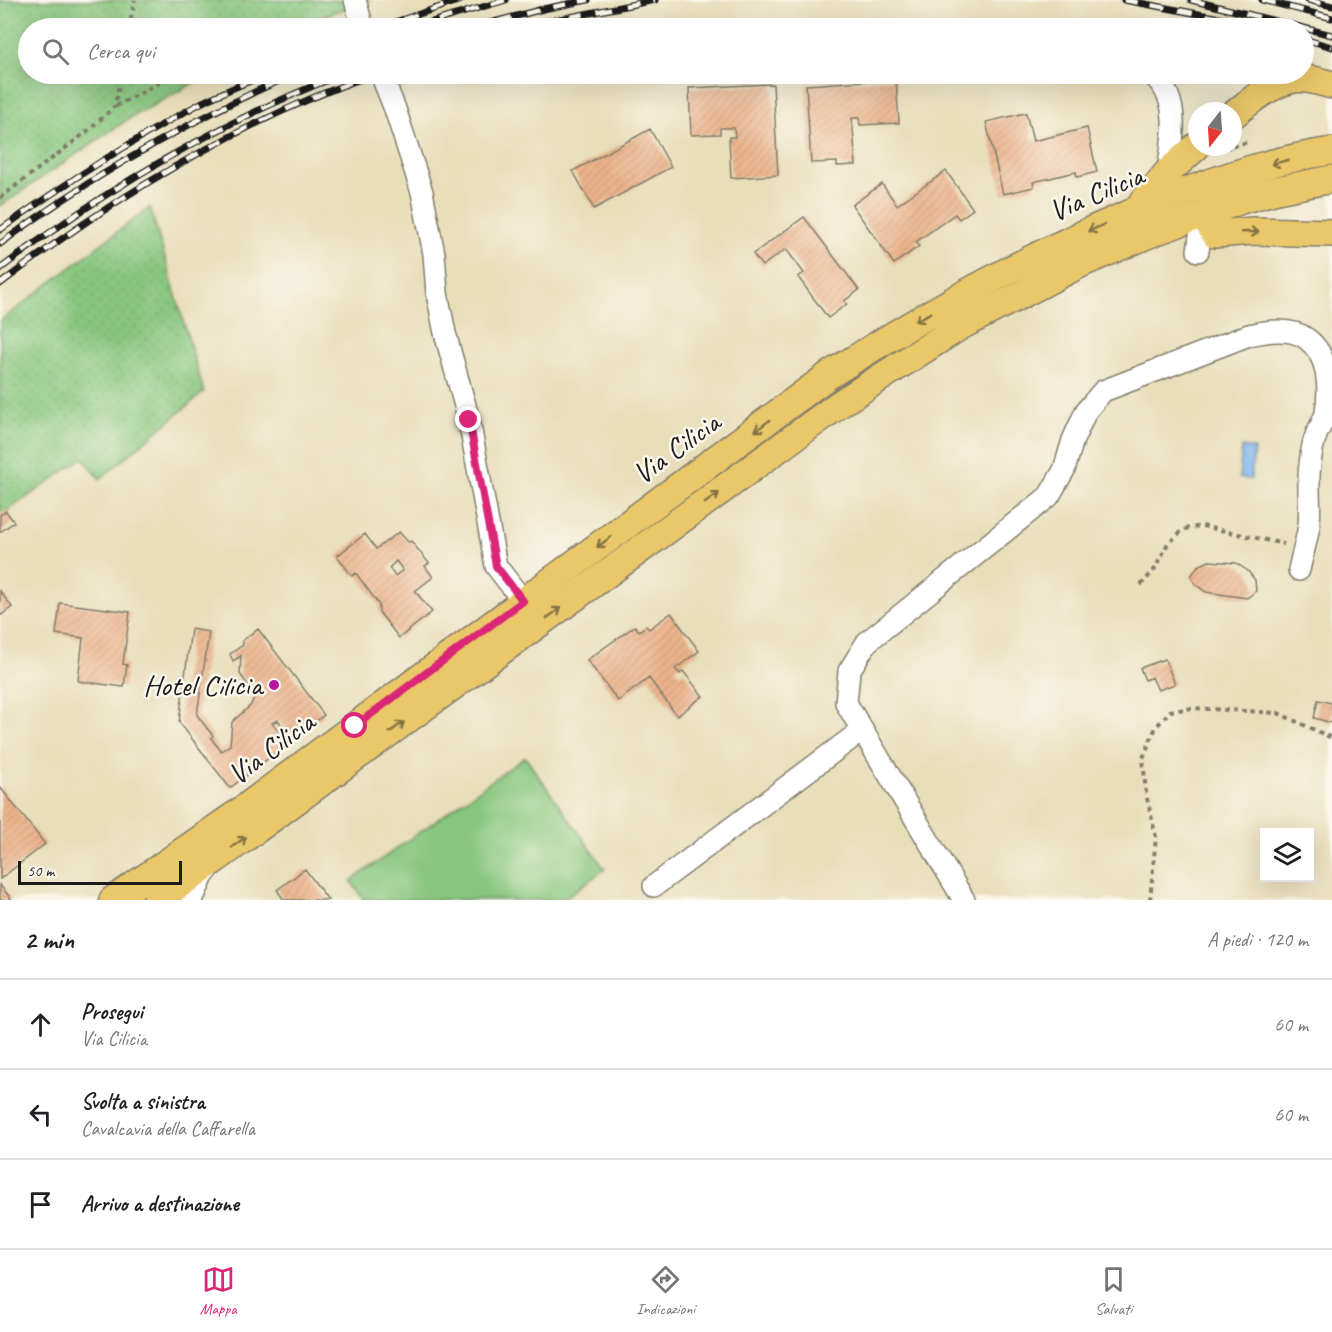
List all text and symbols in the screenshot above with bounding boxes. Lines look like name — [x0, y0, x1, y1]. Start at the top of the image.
search box — [18, 18, 1314, 84]
icon: search — [39, 35, 72, 68]
text: Cerca qui — [87, 37, 155, 65]
north arrow — [1188, 102, 1242, 156]
street label: Via Cilicia — [1043, 155, 1151, 230]
one-way arrow — [1271, 156, 1290, 168]
one-way arrow — [1088, 223, 1106, 234]
one-way arrow — [1240, 226, 1260, 237]
one-way arrow — [915, 311, 932, 323]
street label: Via Cilicia — [625, 402, 729, 492]
route end — [455, 406, 481, 432]
one-way arrow — [754, 420, 770, 432]
one-way arrow — [703, 492, 719, 504]
one-way arrow — [597, 535, 613, 548]
one-way arrow — [546, 606, 562, 619]
place label: Hotel Cilicia — [143, 666, 265, 704]
marker: Hotel Cilicia — [267, 678, 281, 692]
street label: Via Cilicia — [220, 701, 324, 793]
route start — [341, 712, 367, 738]
one-way arrow — [388, 721, 404, 734]
map controls — [1260, 828, 1314, 882]
button: layers — [1260, 828, 1314, 882]
one-way arrow — [231, 836, 247, 848]
scale bar — [18, 858, 182, 886]
text: 50 m — [27, 861, 54, 881]
text: 2 min — [24, 923, 74, 956]
text: A piedi · 120 m — [1207, 927, 1308, 952]
text: Prosegui — [81, 998, 143, 1026]
icon: ahead — [24, 1008, 57, 1041]
text: 60 m — [1274, 1012, 1308, 1037]
text: Via Cilicia — [81, 1026, 147, 1051]
text: Svolta a sinistra — [81, 1088, 205, 1116]
icon: left — [24, 1098, 57, 1131]
text: 60 m — [1274, 1102, 1308, 1127]
text: Cavalcavia della Caffarella — [81, 1116, 255, 1141]
icon: arrive — [24, 1188, 57, 1221]
text: Arrivo a destinazione — [81, 1190, 239, 1218]
tab: Mappa — [200, 1263, 237, 1319]
tab: Indicazioni — [636, 1263, 695, 1319]
tab: Salvati — [1095, 1263, 1132, 1319]

